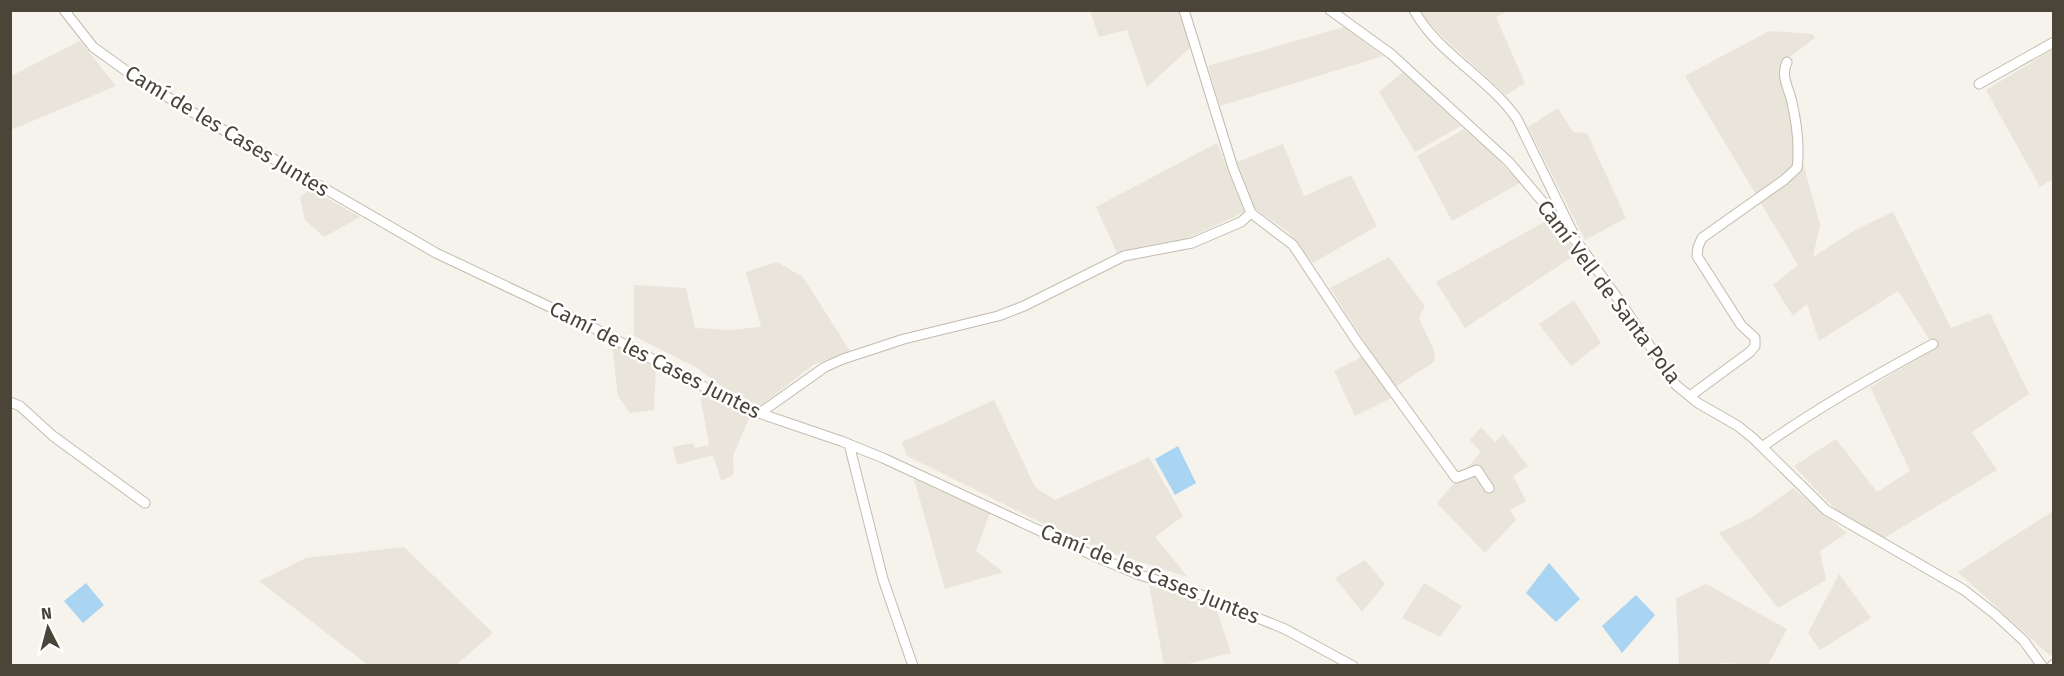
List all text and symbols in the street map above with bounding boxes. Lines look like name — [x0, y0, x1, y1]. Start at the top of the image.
street label: Camí de les Cases Juntes — [120, 60, 334, 202]
street label: Camí Vell de Santa Pola — [1531, 195, 1687, 389]
street label: Camí de les Cases Juntes — [545, 295, 765, 425]
street label: Camí de les Cases Juntes — [1037, 518, 1263, 630]
north arrow — [18, 598, 78, 658]
text: N — [40, 604, 53, 624]

